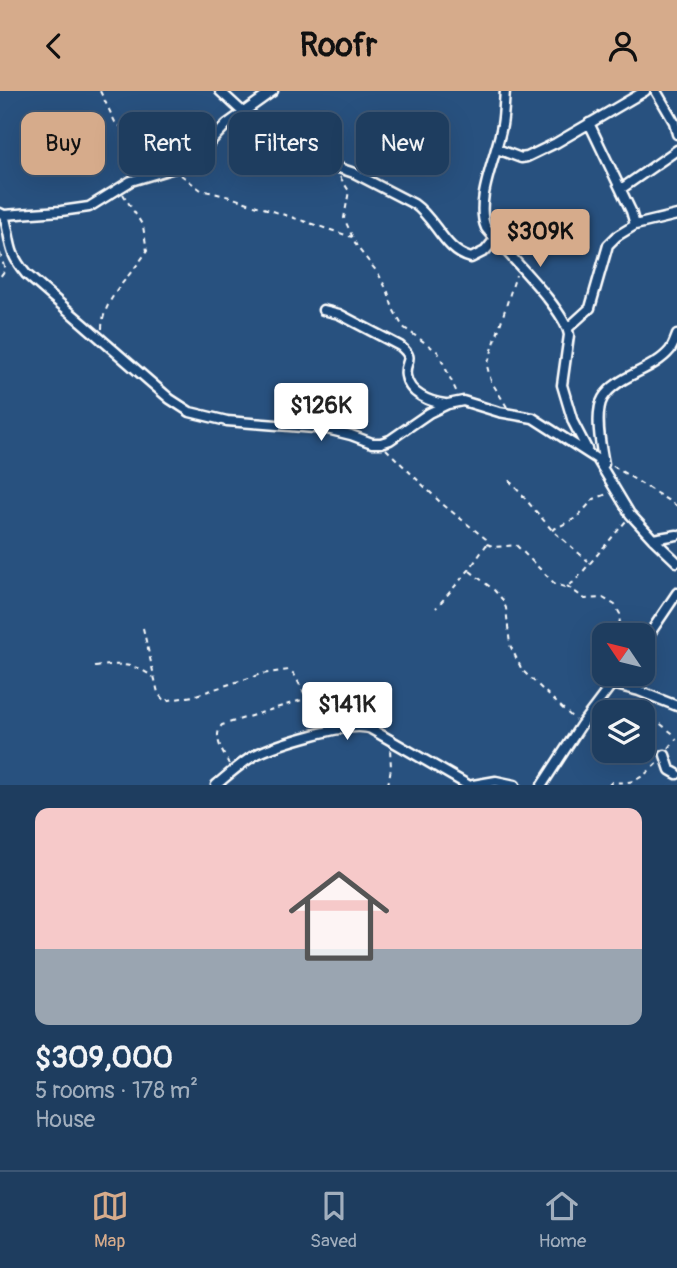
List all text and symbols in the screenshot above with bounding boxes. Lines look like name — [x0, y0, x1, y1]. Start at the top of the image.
text: Roofr — [300, 26, 377, 66]
icon: back — [35, 27, 73, 65]
icon: person — [604, 27, 642, 65]
chip: Buy — [21, 112, 105, 175]
chip: Rent — [119, 112, 215, 175]
chip: Filters — [229, 112, 342, 175]
chip: New — [356, 112, 449, 175]
pin: $309K — [491, 209, 589, 269]
text: $309K — [507, 217, 573, 246]
pin: $126K — [272, 383, 370, 443]
text: $126K — [290, 391, 352, 420]
north arrow — [592, 623, 654, 686]
map controls — [592, 623, 655, 763]
pin: $141K — [298, 683, 396, 742]
text: $141K — [318, 690, 376, 719]
button: layers — [592, 700, 655, 763]
icon: home — [276, 853, 402, 979]
text: $309,000 — [35, 1039, 173, 1076]
text: 5 rooms · 178 m² — [35, 1076, 198, 1105]
text: House — [35, 1105, 95, 1134]
tab: Map — [91, 1187, 129, 1253]
tab: Saved — [310, 1187, 357, 1253]
tab: Home — [538, 1187, 586, 1253]

